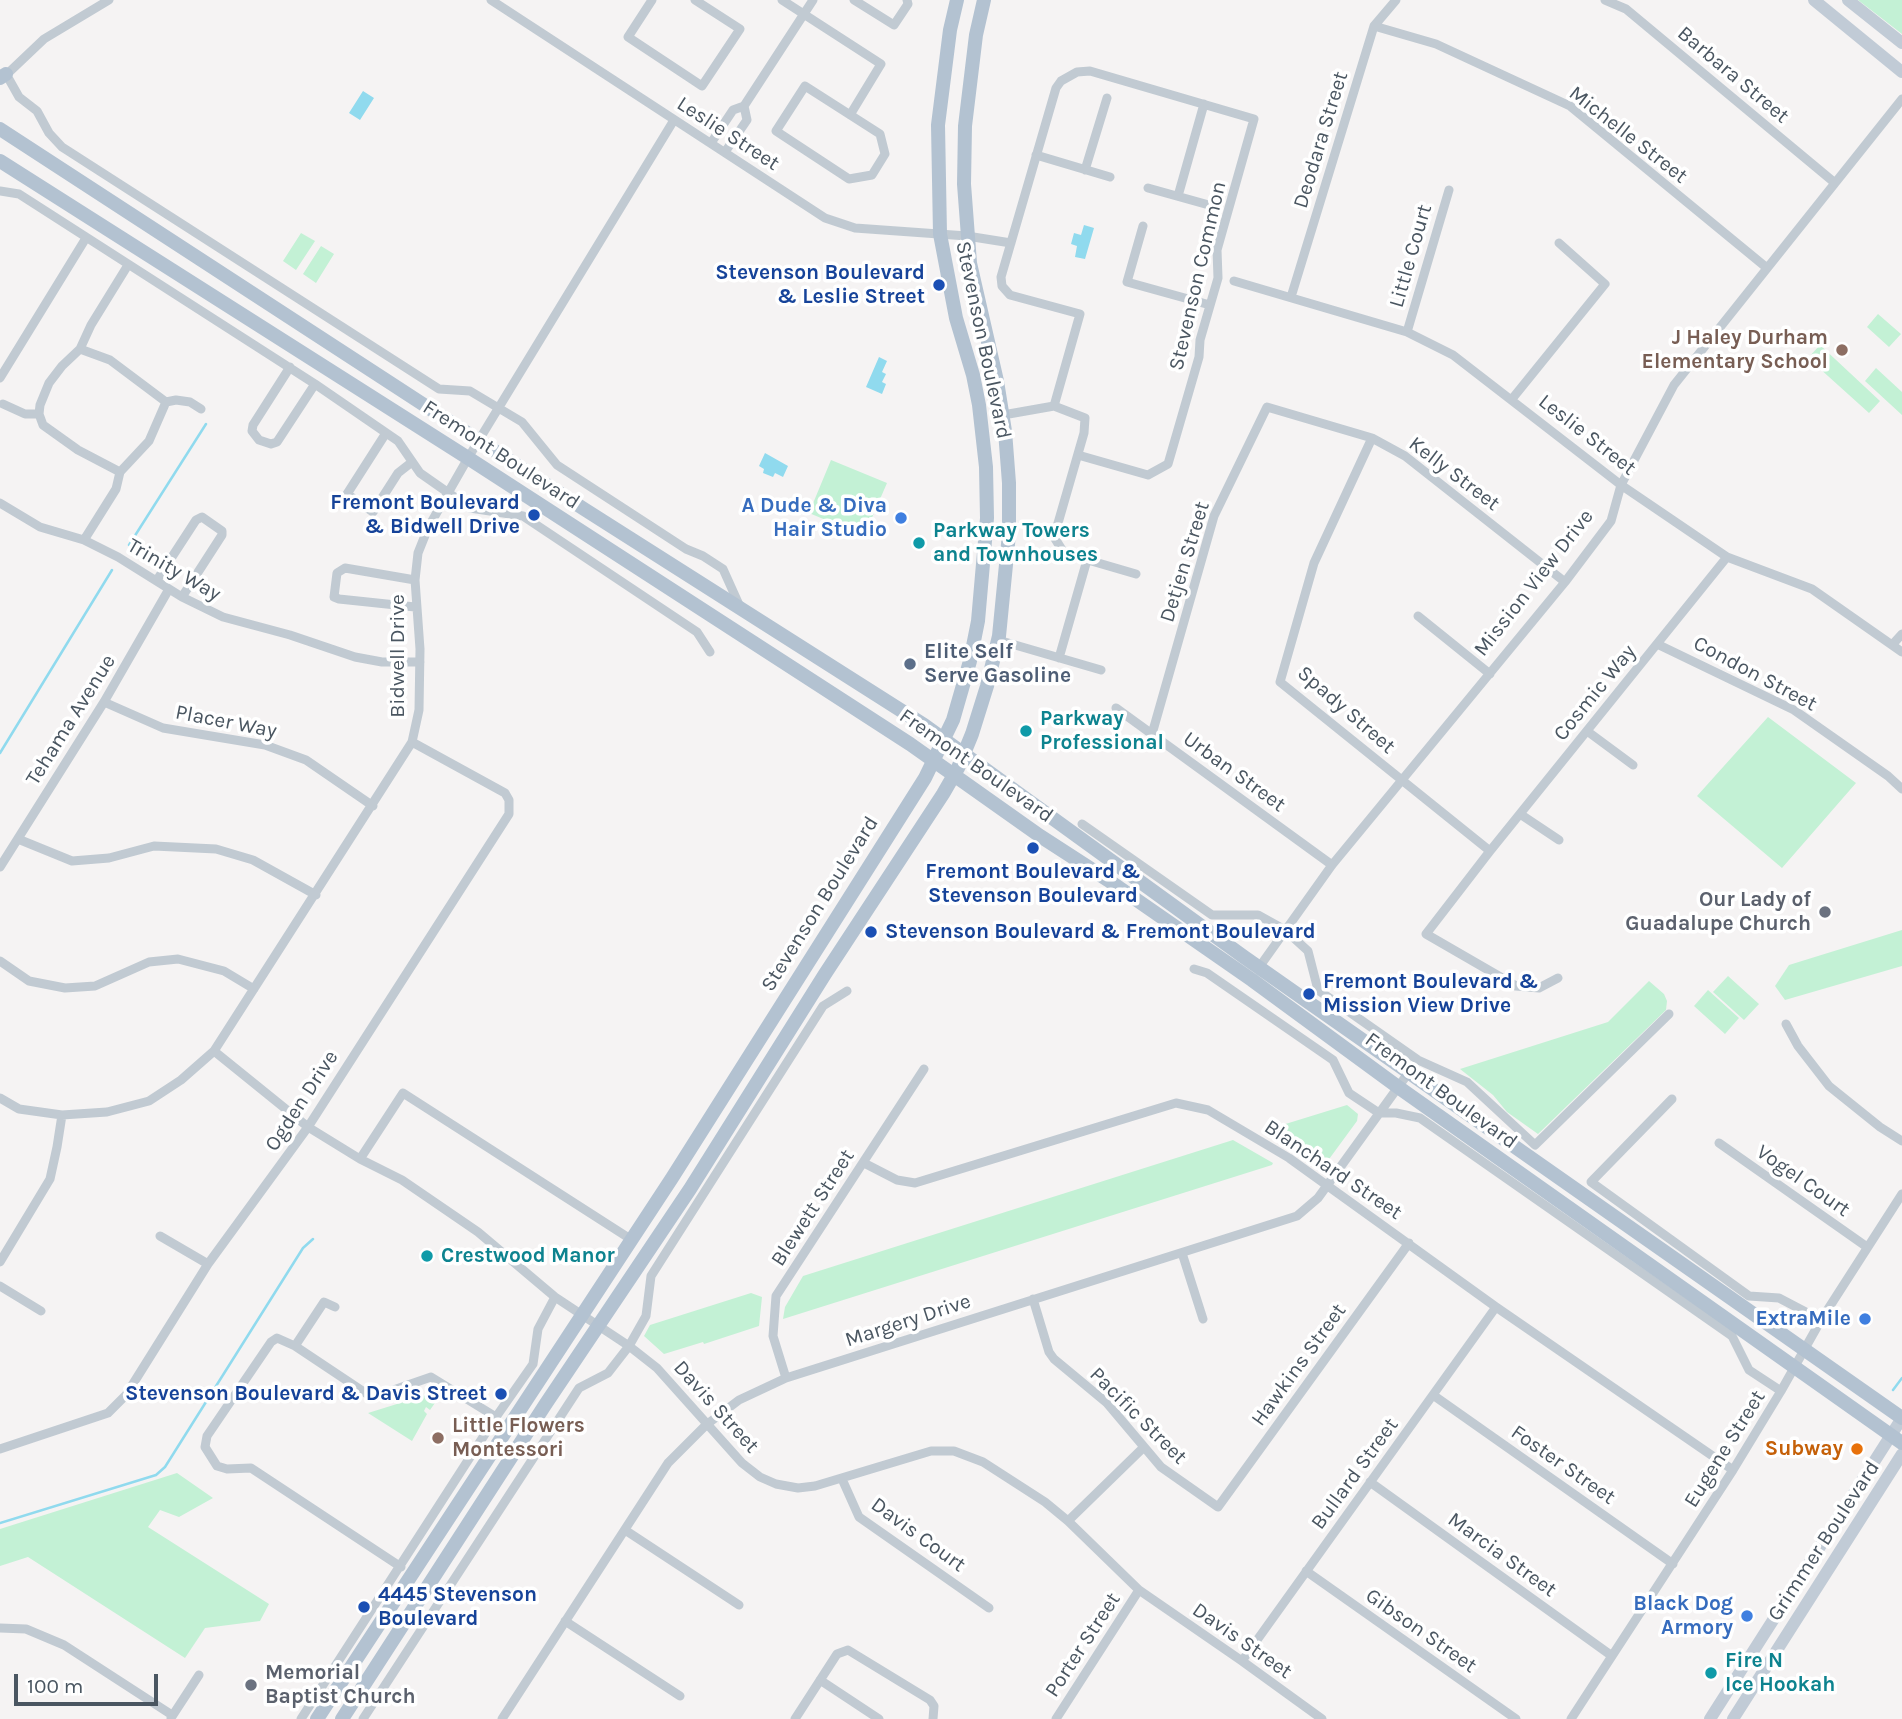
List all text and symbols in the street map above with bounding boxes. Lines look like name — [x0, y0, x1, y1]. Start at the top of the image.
street label: Barbara Street — [1672, 21, 1794, 129]
street label: Deodara Street — [1288, 68, 1354, 212]
street label: Michelle Street — [1564, 81, 1692, 189]
street label: Leslie Street — [672, 92, 784, 176]
street label: Stevenson Common — [1164, 179, 1232, 373]
street label: Little Court — [1384, 202, 1438, 310]
street label: Stevenson Boulevard — [950, 239, 1016, 441]
place label: Stevenson Boulevard & Leslie Street — [715, 260, 925, 310]
marker: Stevenson Boulevard & Leslie Street — [931, 277, 947, 293]
place label: J Haley Durham Elementary School — [1642, 325, 1828, 375]
marker: J Haley Durham Elementary School — [1834, 342, 1850, 358]
street label: Leslie Street — [1533, 389, 1641, 481]
street label: Fremont Boulevard — [418, 395, 584, 515]
street label: Kelly Street — [1403, 432, 1505, 516]
place label: Fremont Boulevard & Bidwell Drive — [330, 490, 520, 540]
place label: A Dude & Diva Hair Studio — [742, 493, 887, 543]
street label: Detjen Street — [1155, 498, 1215, 626]
street label: Mission View Drive — [1469, 504, 1599, 662]
marker: Fremont Boulevard & Bidwell Drive — [526, 507, 542, 523]
marker: A Dude & Diva Hair Studio — [893, 510, 909, 526]
place label: Parkway Towers and Townhouses — [933, 518, 1098, 568]
street label: Trinity Way — [123, 533, 225, 607]
marker: Parkway Towers and Townhouses — [911, 535, 927, 551]
street label: Bidwell Drive — [385, 594, 411, 718]
street label: Condon Street — [1689, 631, 1821, 717]
place label: Elite Self Serve Gasoline — [924, 639, 1071, 689]
street label: Cosmic Way — [1549, 640, 1641, 746]
street label: Tehama Avenue — [21, 650, 121, 790]
marker: Elite Self Serve Gasoline — [902, 656, 918, 672]
street label: Spady Street — [1292, 661, 1400, 759]
street label: Placer Way — [173, 700, 279, 744]
street label: Fremont Boulevard — [894, 703, 1058, 829]
place label: Parkway Professional — [1040, 706, 1164, 756]
marker: Parkway Professional — [1018, 723, 1034, 739]
street label: Urban Street — [1178, 726, 1290, 818]
street label: Stevenson Boulevard — [756, 812, 884, 996]
marker: Fremont Boulevard & Stevenson Boulevard — [1025, 840, 1041, 856]
place label: Fremont Boulevard & Stevenson Boulevard — [925, 859, 1141, 909]
place label: Our Lady of Guadalupe Church — [1625, 887, 1811, 937]
marker: Our Lady of Guadalupe Church — [1817, 904, 1833, 920]
place label: Stevenson Boulevard & Fremont Boulevard — [885, 919, 1316, 945]
marker: Stevenson Boulevard & Fremont Boulevard — [863, 924, 879, 940]
place label: Fremont Boulevard & Mission View Drive — [1323, 969, 1538, 1019]
marker: Fremont Boulevard & Mission View Drive — [1301, 986, 1317, 1002]
street label: Fremont Boulevard — [1360, 1027, 1522, 1155]
street label: Ogden Drive — [260, 1046, 344, 1156]
street label: Blanchard Street — [1259, 1115, 1407, 1225]
street label: Vogel Court — [1751, 1140, 1855, 1222]
street label: Blewett Street — [766, 1145, 860, 1271]
place label: Crestwood Manor — [441, 1243, 615, 1269]
marker: Crestwood Manor — [419, 1248, 435, 1264]
street label: Margery Drive — [842, 1289, 974, 1353]
street label: Hawkins Street — [1246, 1299, 1352, 1431]
place label: ExtraMile — [1755, 1306, 1851, 1332]
marker: ExtraMile — [1857, 1311, 1873, 1327]
street label: Davis Street — [668, 1356, 764, 1458]
street label: Pacific Street — [1084, 1362, 1192, 1470]
place label: Stevenson Boulevard & Davis Street — [125, 1381, 487, 1407]
marker: Stevenson Boulevard & Davis Street — [493, 1386, 509, 1402]
street label: Eugene Street — [1679, 1386, 1771, 1512]
place label: Little Flowers Montessori — [452, 1413, 585, 1463]
street label: Bullard Street — [1306, 1413, 1404, 1535]
street label: Foster Street — [1506, 1420, 1620, 1510]
marker: Little Flowers Montessori — [430, 1430, 446, 1446]
place label: Subway — [1765, 1436, 1843, 1462]
marker: Subway — [1849, 1441, 1865, 1457]
street label: Grimmer Boulevard — [1763, 1456, 1885, 1626]
street label: Davis Court — [866, 1492, 970, 1578]
street label: Marcia Street — [1443, 1507, 1561, 1603]
place label: 4445 Stevenson Boulevard — [378, 1582, 537, 1632]
street label: Gibson Street — [1361, 1583, 1481, 1679]
street label: Porter Street — [1040, 1588, 1126, 1702]
place label: Black Dog Armory — [1633, 1591, 1733, 1641]
street label: Davis Street — [1187, 1597, 1297, 1685]
marker: 4445 Stevenson Boulevard — [356, 1599, 372, 1615]
marker: Black Dog Armory — [1739, 1608, 1755, 1624]
place label: Fire N Ice Hookah — [1725, 1648, 1835, 1698]
scale bar — [18, 1660, 161, 1704]
place label: Memorial Baptist Church — [265, 1660, 416, 1710]
marker: Fire N Ice Hookah — [1703, 1665, 1719, 1681]
text: 100 m — [27, 1674, 84, 1698]
marker: Memorial Baptist Church — [243, 1677, 259, 1693]

